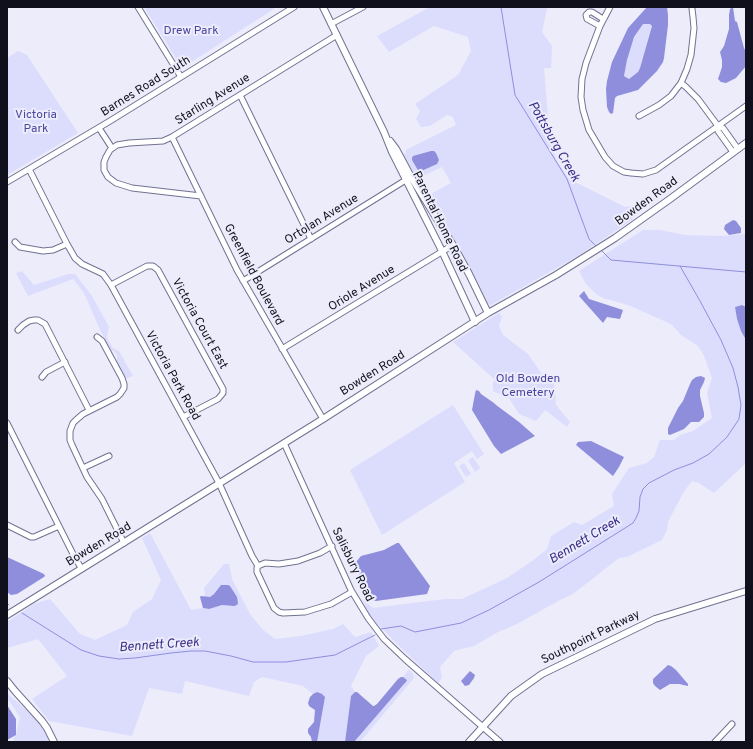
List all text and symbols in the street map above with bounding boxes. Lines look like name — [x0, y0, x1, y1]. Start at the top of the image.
park label: Drew Park — [163, 25, 219, 39]
street label: Barnes Road South — [99, 54, 193, 120]
street label: Starling Avenue — [173, 71, 253, 129]
water label: Pottsburg Creek — [524, 99, 582, 185]
park label: Victoria Park — [15, 109, 57, 137]
street label: Parental Home Road — [408, 169, 470, 275]
street label: Bowden Road — [613, 175, 681, 229]
street label: Ortolan Avenue — [283, 192, 361, 248]
street label: Greenfield Boulevard — [220, 222, 286, 328]
street label: Oriole Avenue — [326, 263, 398, 315]
street label: Victoria Court East — [168, 276, 230, 372]
street label: Victoria Park Road — [141, 329, 203, 423]
street label: Bowden Road — [338, 348, 408, 400]
park label: Old Bowden Cemetery — [496, 373, 560, 401]
water label: Bennett Creek — [547, 514, 623, 568]
street label: Bowden Road — [64, 520, 134, 570]
street label: Salisbury Road — [328, 526, 376, 604]
street label: Southpoint Parkway — [539, 608, 643, 668]
water label: Bennett Creek — [118, 635, 200, 657]

